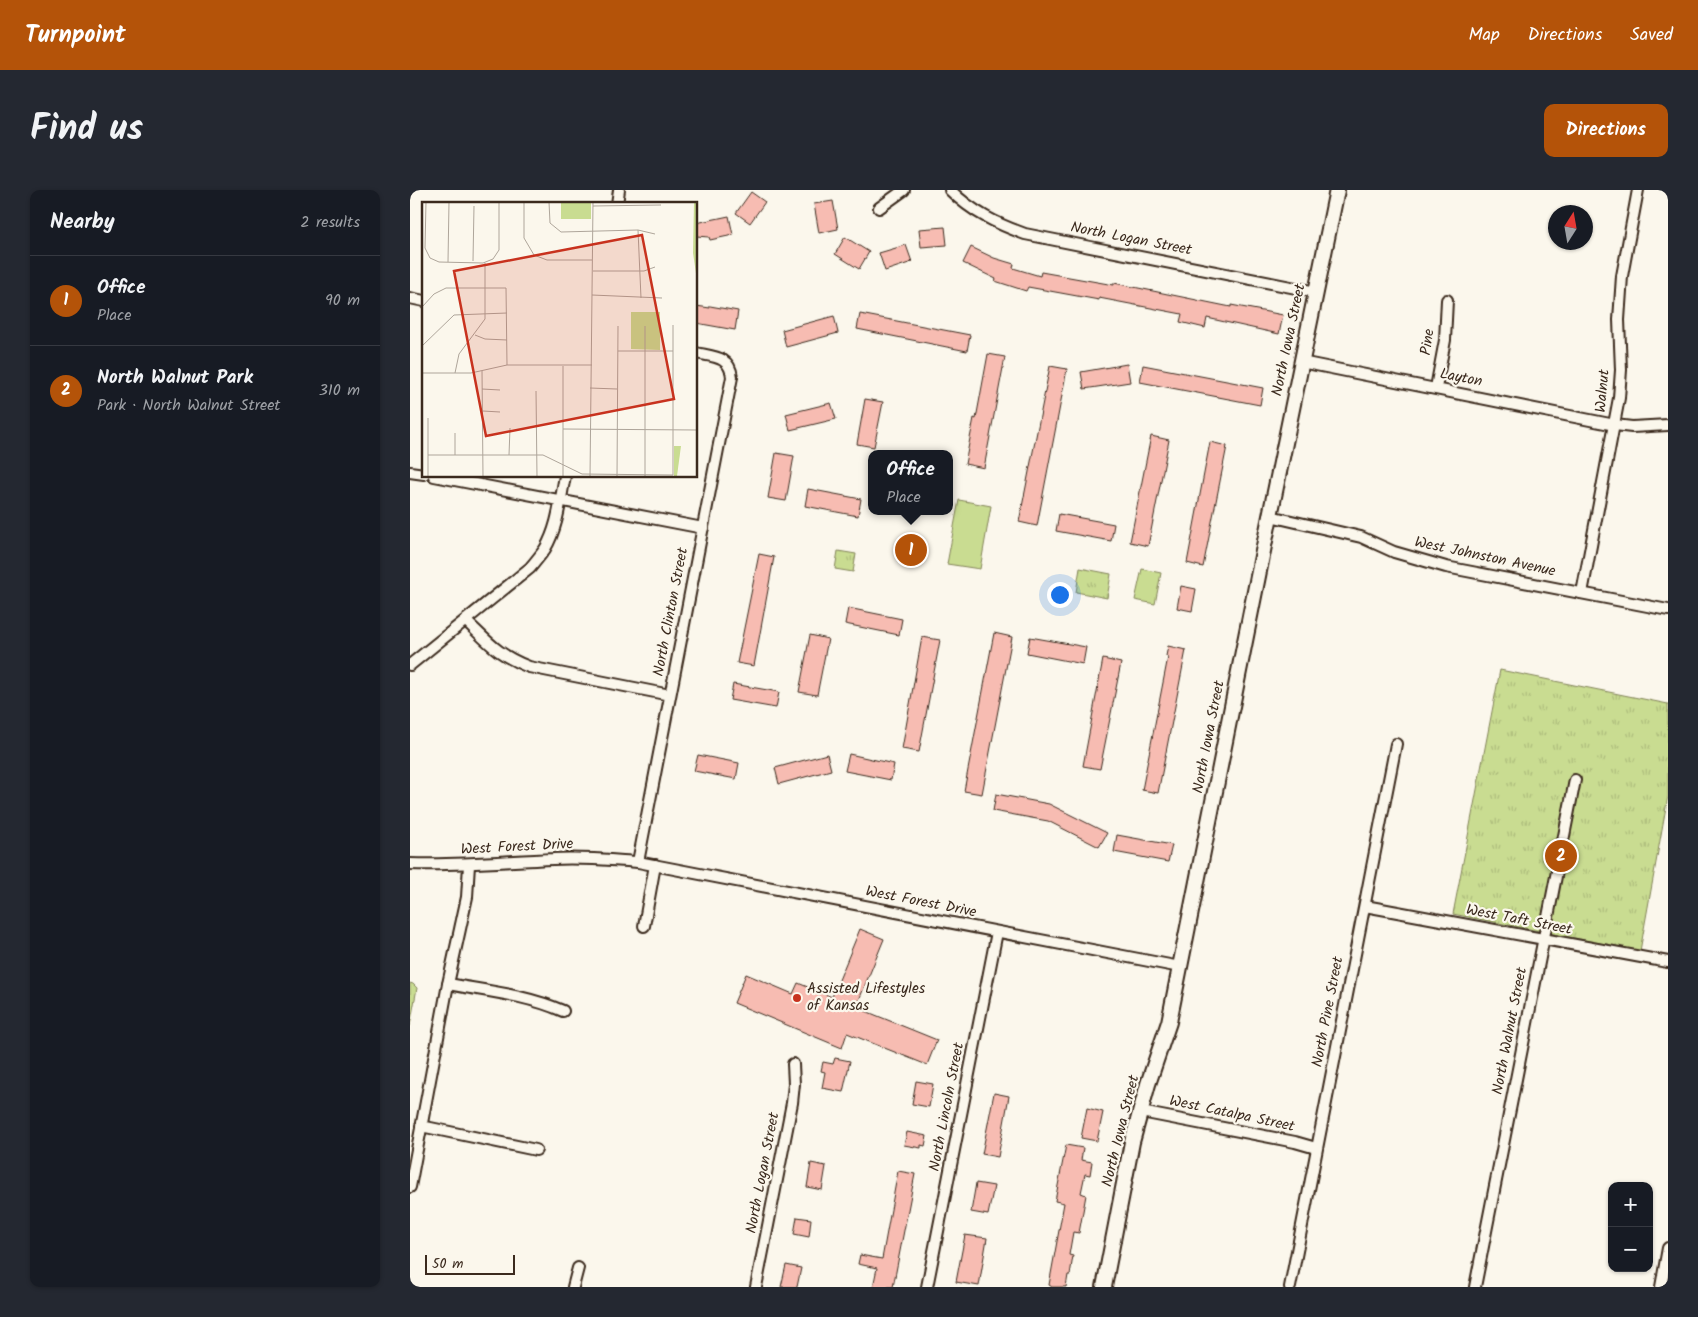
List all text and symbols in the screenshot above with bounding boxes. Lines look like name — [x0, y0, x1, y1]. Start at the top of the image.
text: Turnpoint — [25, 16, 126, 55]
text: Map — [1468, 21, 1500, 50]
text: Directions — [1528, 21, 1602, 50]
text: Saved — [1630, 21, 1673, 50]
text: Find us — [30, 102, 143, 158]
button: Directions — [1544, 104, 1668, 157]
inset map — [422, 202, 698, 478]
north arrow — [1548, 205, 1593, 250]
text: Nearby — [50, 206, 115, 239]
text: 2 results — [300, 210, 360, 235]
street label: North Logan Street — [1068, 215, 1194, 263]
text: Office — [97, 273, 145, 303]
street label: North Iowa Street — [1265, 281, 1313, 398]
text: 1 — [64, 288, 68, 313]
text: 90 m — [325, 288, 360, 313]
text: Place — [97, 303, 131, 328]
street label: Pine — [1414, 327, 1442, 357]
street label: Layton — [1438, 362, 1484, 394]
text: North Walnut Park — [97, 363, 253, 393]
street label: Walnut — [1589, 368, 1617, 414]
text: 2 — [61, 378, 71, 403]
text: 310 m — [319, 378, 360, 403]
text: Park · North Walnut Street — [97, 393, 281, 418]
popup — [868, 450, 953, 515]
text: Office — [886, 455, 935, 485]
text: Place — [886, 485, 921, 510]
street label: West Johnston Avenue — [1412, 530, 1558, 584]
pin: 1 — [895, 531, 927, 569]
street label: North Clinton Street — [647, 545, 695, 678]
your location — [1047, 582, 1073, 608]
street label: North Iowa Street — [1186, 678, 1232, 795]
street label: West Forest Drive — [460, 832, 574, 862]
pin: 2 — [1545, 837, 1577, 875]
street label: West Forest Drive — [863, 879, 979, 925]
street label: West Taft Street — [1464, 898, 1574, 942]
street label: North Pine Street — [1306, 954, 1351, 1069]
street label: North Walnut Street — [1486, 965, 1534, 1097]
place label: Assisted Lifestyles of Kansas — [807, 977, 926, 1018]
marker: Assisted Lifestyles of Kansas — [791, 992, 803, 1004]
street label: North Lincoln Street — [923, 1040, 971, 1173]
street label: North Iowa Street — [1096, 1072, 1147, 1189]
street label: West Catalpa Street — [1167, 1089, 1297, 1139]
street label: North Logan Street — [739, 1110, 787, 1236]
map controls — [1608, 1182, 1653, 1272]
button: + — [1608, 1182, 1653, 1227]
button: − — [1608, 1227, 1653, 1272]
scale bar — [425, 1252, 515, 1275]
text: 50 m — [432, 1253, 463, 1275]

